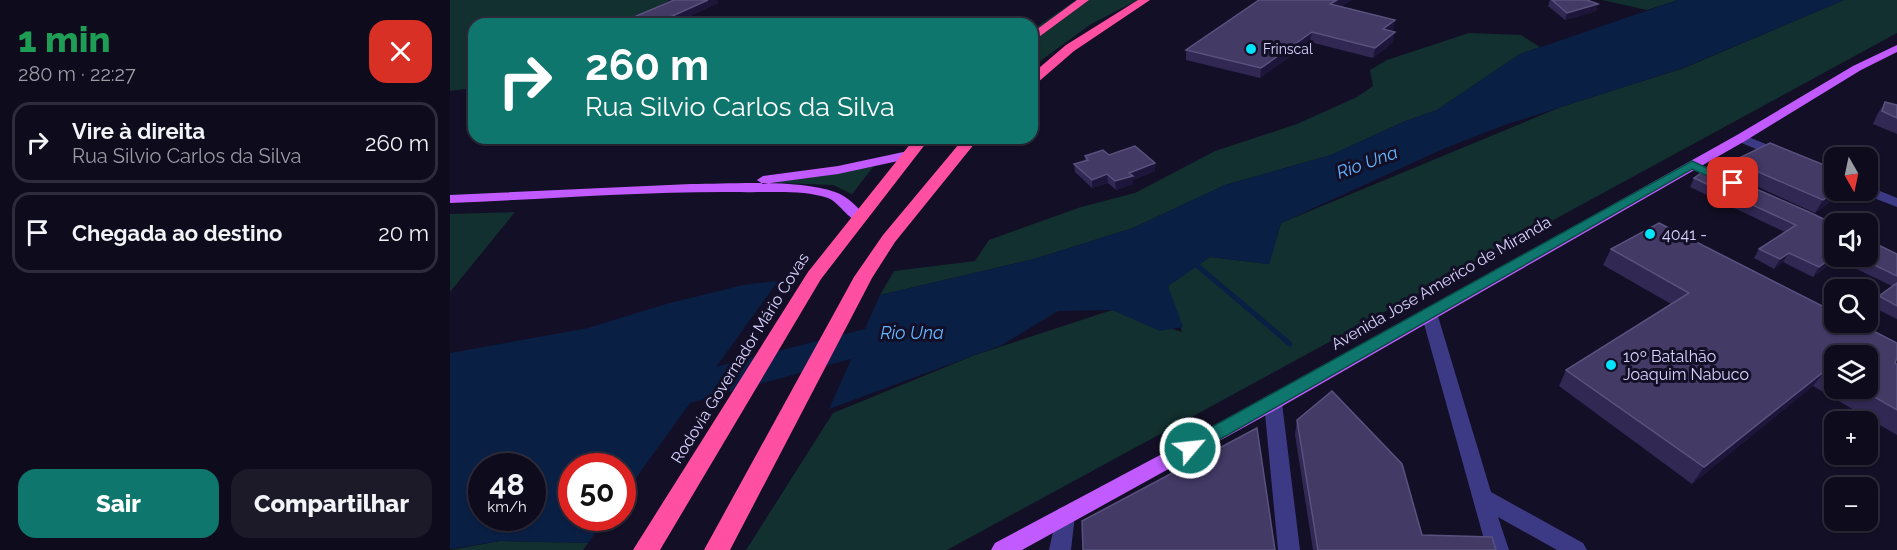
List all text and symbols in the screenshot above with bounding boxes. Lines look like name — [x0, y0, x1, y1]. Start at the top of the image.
text: 1 min — [18, 18, 110, 60]
button: close — [369, 20, 432, 83]
text: 260 m — [585, 41, 709, 90]
place label: Frinscal — [1263, 41, 1313, 57]
icon: right — [486, 42, 564, 120]
marker: Frinscal — [1244, 42, 1258, 56]
text: 280 m · 22:27 — [18, 62, 136, 86]
text: Rua Silvio Carlos da Silva — [585, 91, 895, 122]
text: Vire à direita — [72, 118, 205, 144]
icon: right — [21, 126, 54, 159]
text: 260 m — [365, 130, 429, 156]
water label: Rio Una — [1334, 141, 1401, 183]
text: Rua Silvio Carlos da Silva — [72, 144, 301, 168]
north arrow — [1824, 147, 1878, 201]
map controls — [1824, 147, 1878, 531]
pin — [1707, 157, 1758, 208]
icon: arrive — [1716, 166, 1749, 199]
street label: Avenida Jose Americo de Miranda — [1328, 212, 1554, 354]
button: sound — [1824, 213, 1878, 267]
icon: arrive — [21, 216, 54, 249]
text: Chegada ao destino — [72, 220, 282, 246]
text: 20 m — [378, 220, 429, 246]
place label: 4041 - — [1662, 225, 1707, 244]
marker: 4041 - — [1643, 227, 1657, 241]
street label: Rodovia Governador Mário Covas — [667, 249, 813, 467]
button: search — [1824, 279, 1878, 333]
water label: Rio Una — [880, 322, 944, 343]
button: layers — [1824, 345, 1878, 399]
place label: 10º Batalhão Joaquim Nabuco — [1623, 347, 1749, 384]
marker: 10º Batalhão Joaquim Nabuco — [1604, 358, 1618, 372]
button: + — [1824, 411, 1878, 465]
position arrow — [1158, 416, 1222, 480]
speed limit sign: 50 — [558, 453, 636, 531]
text: 48 — [489, 467, 525, 502]
button: Sair — [18, 469, 219, 538]
button: Compartilhar — [231, 469, 432, 538]
button: − — [1824, 477, 1878, 531]
text: km/h — [487, 498, 527, 516]

